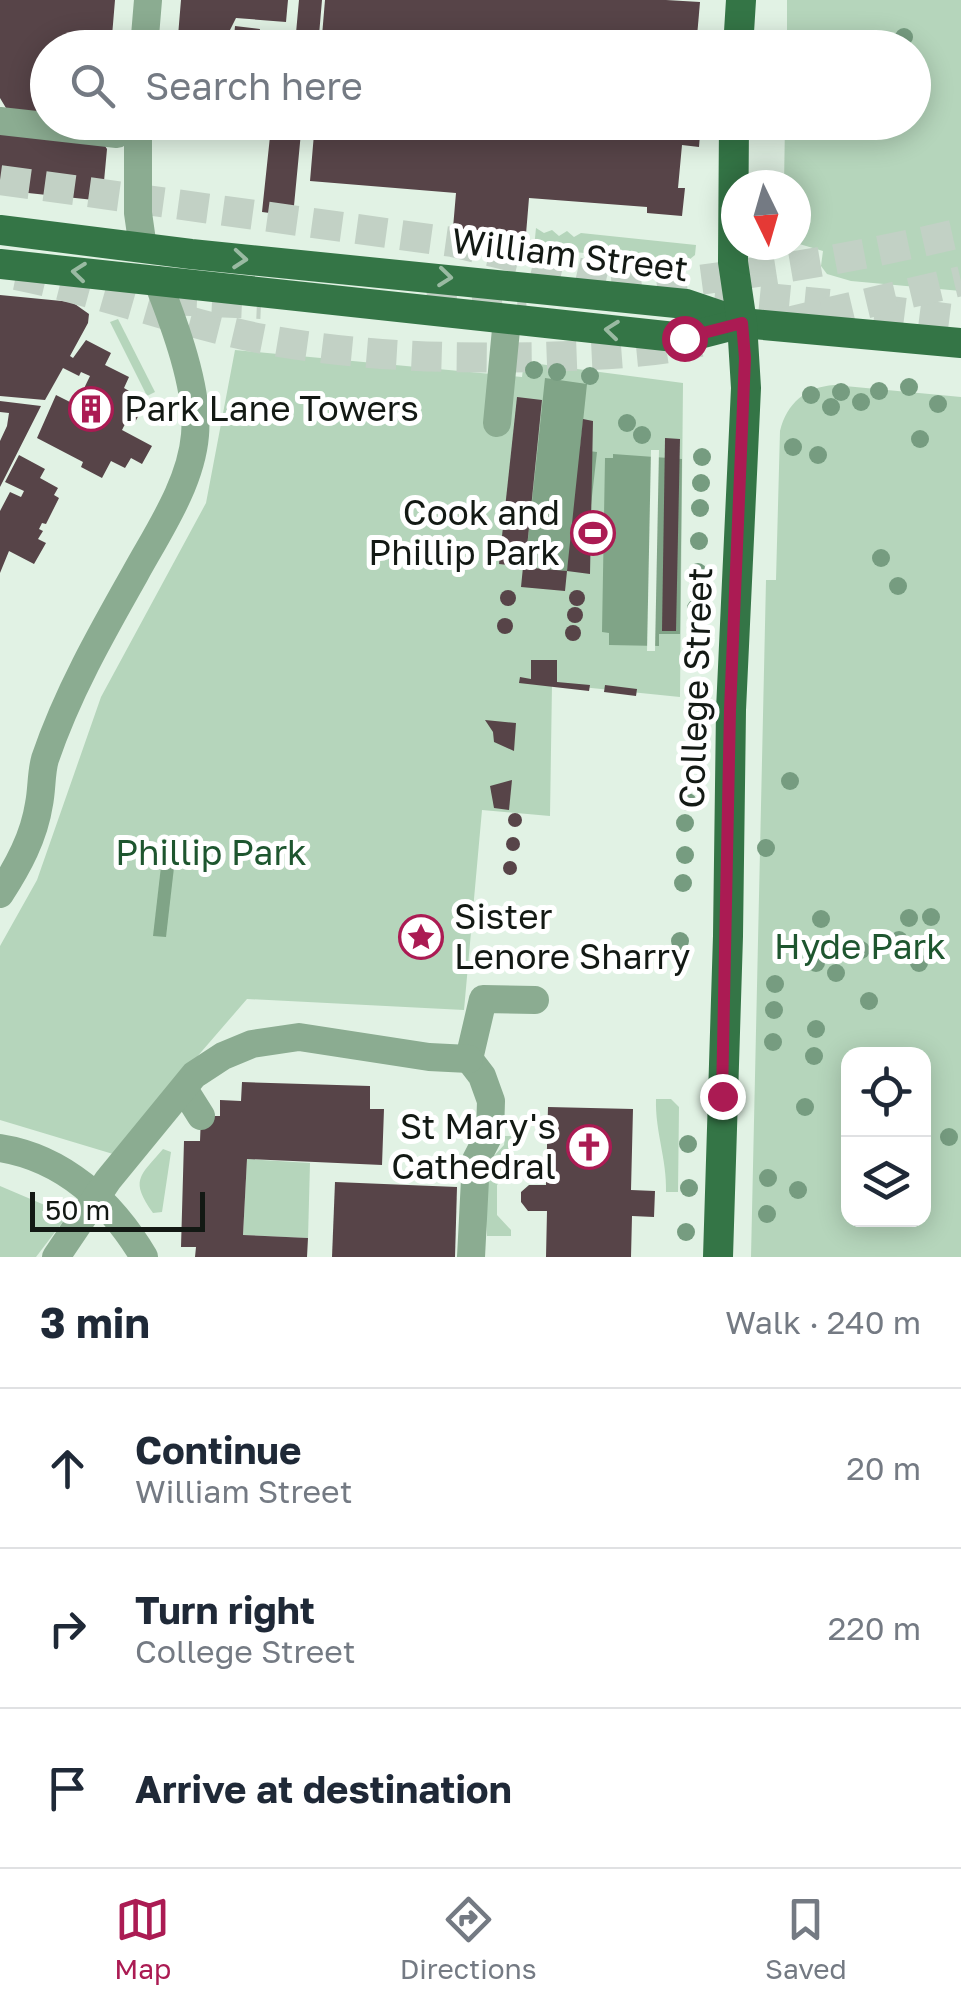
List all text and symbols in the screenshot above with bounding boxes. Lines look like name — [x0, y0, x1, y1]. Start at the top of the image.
search box — [30, 30, 931, 140]
icon: search — [65, 58, 120, 113]
text: Search here — [145, 63, 363, 108]
north arrow — [721, 170, 811, 260]
street label: William Street — [450, 219, 691, 289]
one-way arrow — [233, 247, 249, 269]
one-way arrow — [70, 261, 86, 283]
one-way arrow — [438, 266, 454, 288]
route start — [662, 316, 708, 362]
one-way arrow — [604, 320, 620, 342]
building icon: Park Lane Towers — [68, 386, 114, 432]
place label: Park Lane Towers — [124, 387, 419, 429]
place label: Cook and Phillip Park — [368, 491, 560, 573]
sports icon: Cook and Phillip Park — [570, 510, 616, 556]
street label: College Street — [670, 567, 720, 809]
park label: Phillip Park — [115, 831, 307, 873]
place label: Sister Lenore Sharry — [454, 895, 690, 977]
place icon: Sister Lenore Sharry — [398, 914, 444, 960]
park label: Hyde Park — [774, 925, 946, 967]
map controls — [841, 1047, 931, 1227]
button: locate — [841, 1047, 931, 1137]
route end — [700, 1074, 746, 1120]
place label: St Mary's Cathedral — [391, 1105, 556, 1187]
church icon: St Mary's Cathedral — [566, 1124, 612, 1170]
button: layers — [841, 1137, 931, 1227]
scale bar — [30, 1187, 205, 1232]
text: 50 m — [45, 1193, 110, 1226]
text: 3 min — [40, 1297, 150, 1347]
text: Walk · 240 m — [725, 1303, 921, 1341]
text: Continue — [135, 1427, 301, 1472]
icon: ahead — [40, 1441, 95, 1496]
text: 20 m — [846, 1449, 921, 1487]
text: William Street — [135, 1472, 352, 1510]
text: Turn right — [135, 1587, 315, 1632]
icon: right — [40, 1601, 95, 1656]
text: 220 m — [828, 1609, 921, 1647]
text: College Street — [135, 1632, 356, 1670]
icon: arrive — [40, 1761, 95, 1816]
text: Arrive at destination — [135, 1766, 512, 1811]
tab: Map — [114, 1892, 171, 1985]
tab: Directions — [400, 1892, 537, 1985]
tab: Saved — [765, 1892, 847, 1985]

